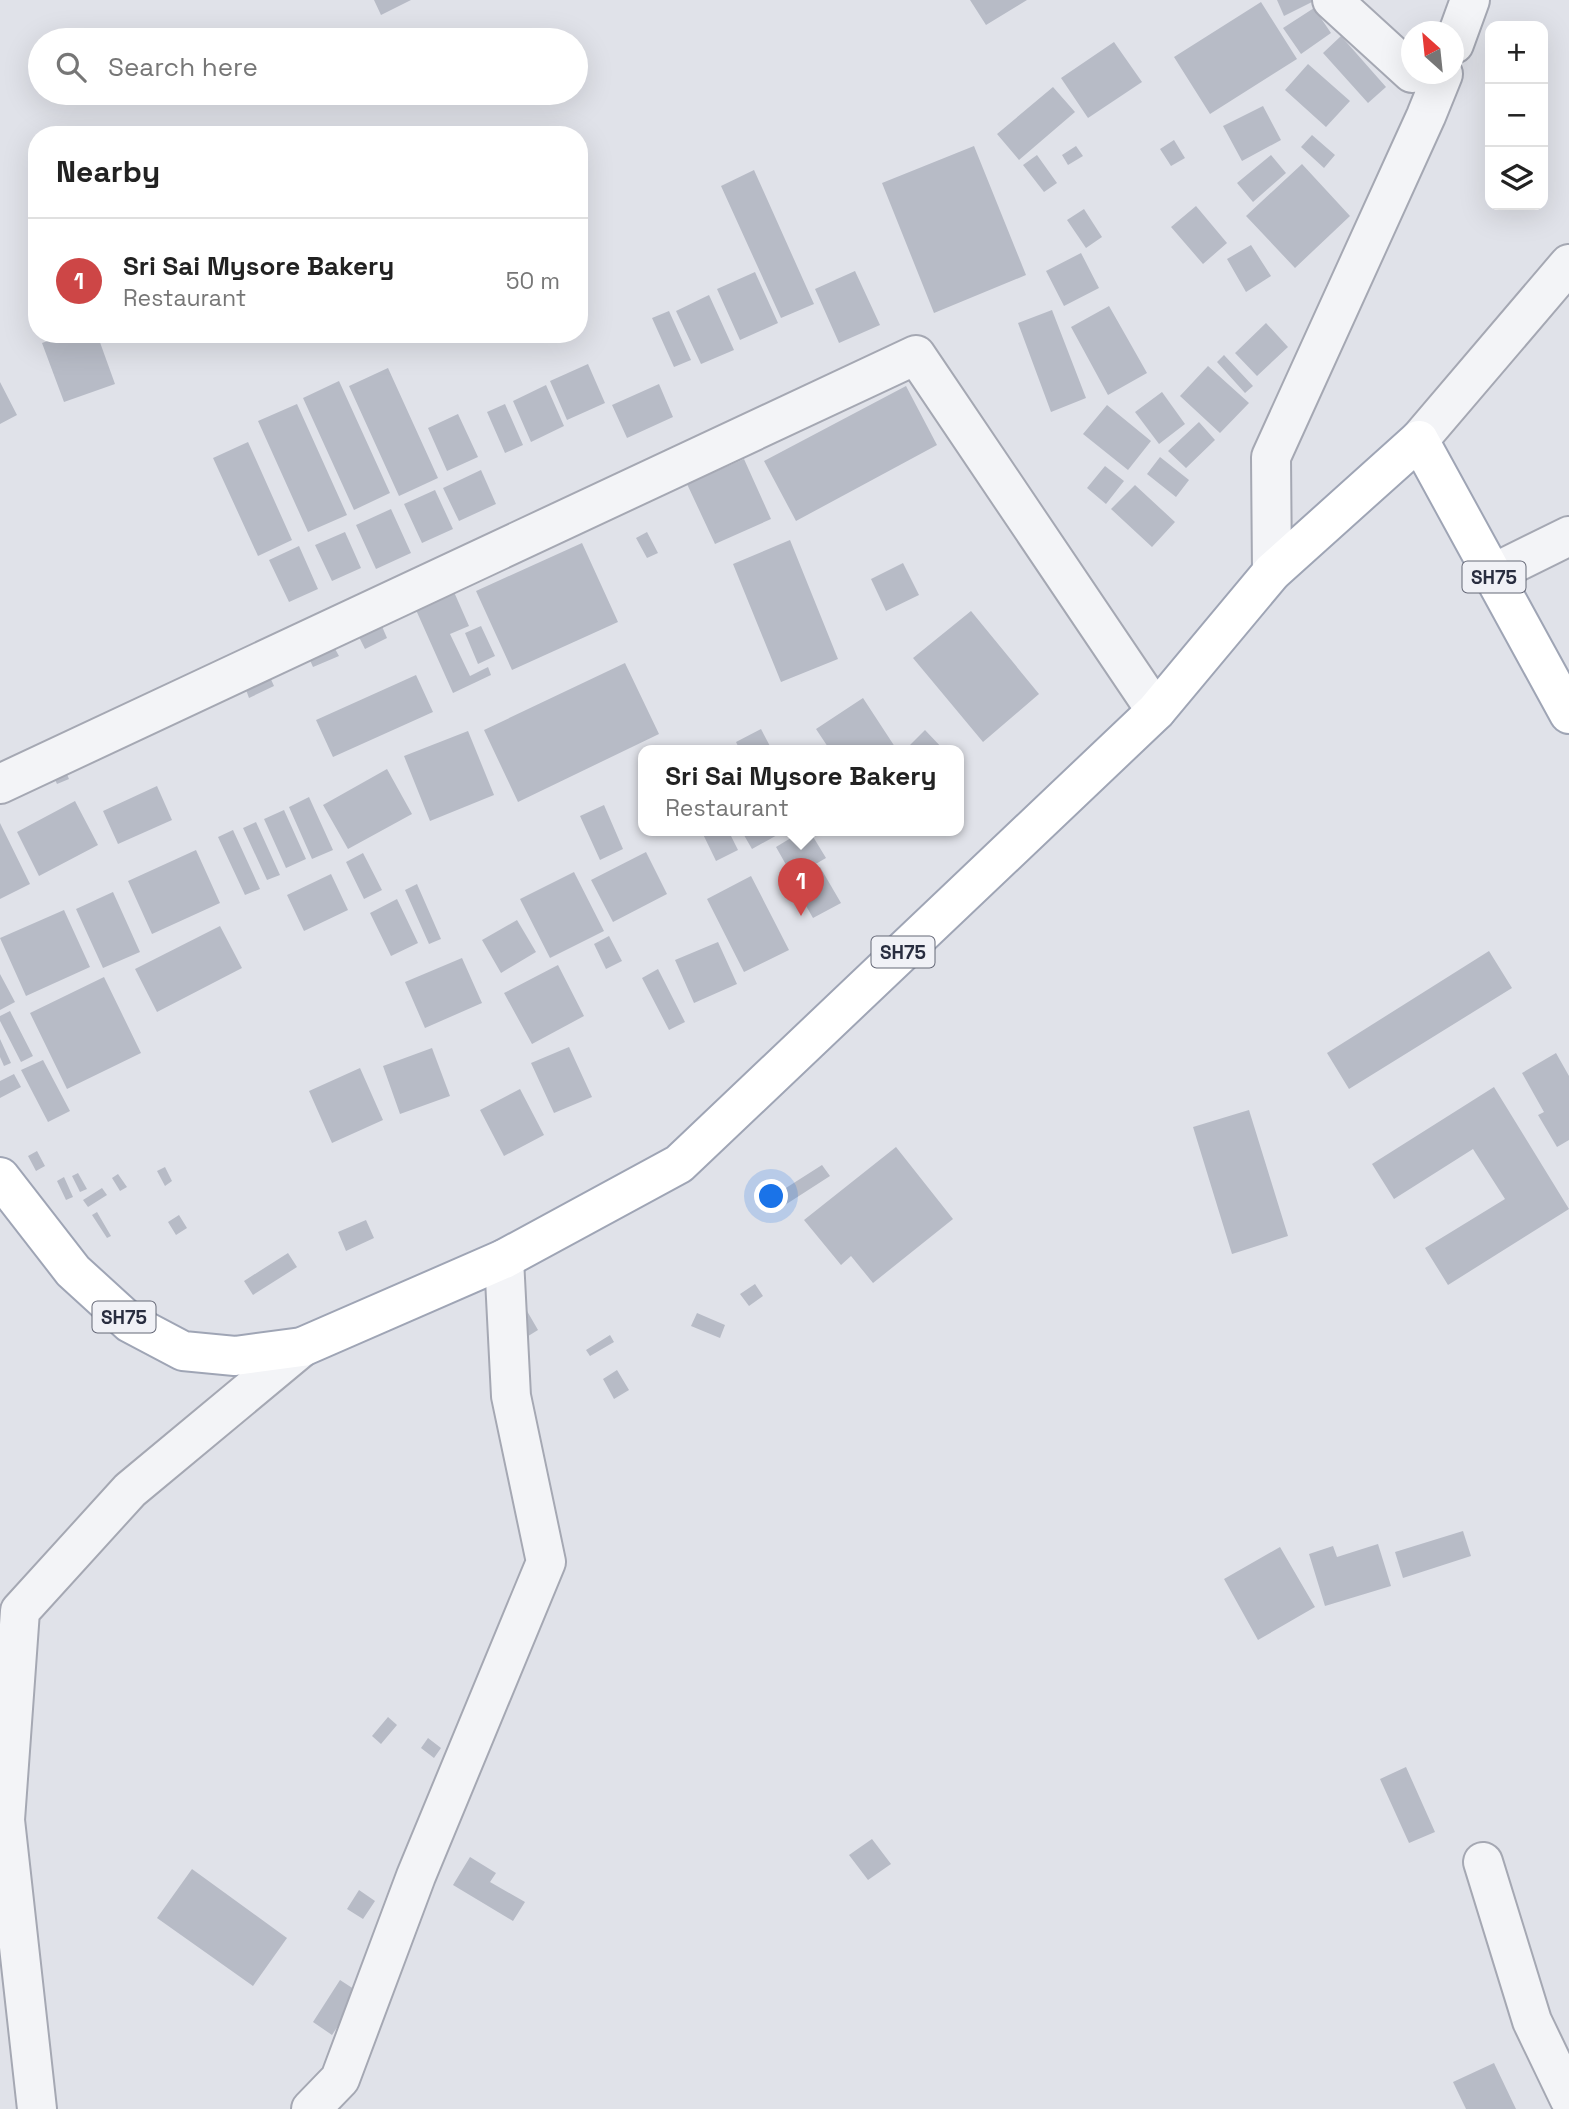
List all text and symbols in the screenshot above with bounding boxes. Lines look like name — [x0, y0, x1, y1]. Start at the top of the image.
north arrow — [1401, 21, 1464, 84]
map controls — [1485, 21, 1548, 210]
button: + — [1485, 21, 1548, 84]
search box — [28, 28, 588, 105]
icon: search — [52, 48, 90, 86]
text: Search here — [108, 50, 258, 84]
button: − — [1485, 84, 1548, 147]
button: layers — [1485, 147, 1548, 210]
text: Nearby — [56, 152, 160, 191]
text: Sri Sai Mysore Bakery — [123, 249, 394, 283]
text: 1 — [74, 266, 84, 296]
text: 50 m — [506, 266, 560, 296]
text: Restaurant — [123, 283, 246, 313]
road number: SH75 — [1462, 562, 1526, 592]
popup — [638, 745, 964, 836]
text: Sri Sai Mysore Bakery — [665, 759, 937, 793]
text: Restaurant — [665, 793, 789, 823]
pin: 1 — [778, 858, 824, 916]
road number: SH75 — [872, 936, 934, 968]
your location — [754, 1179, 788, 1213]
road number: SH75 — [92, 1302, 156, 1332]

